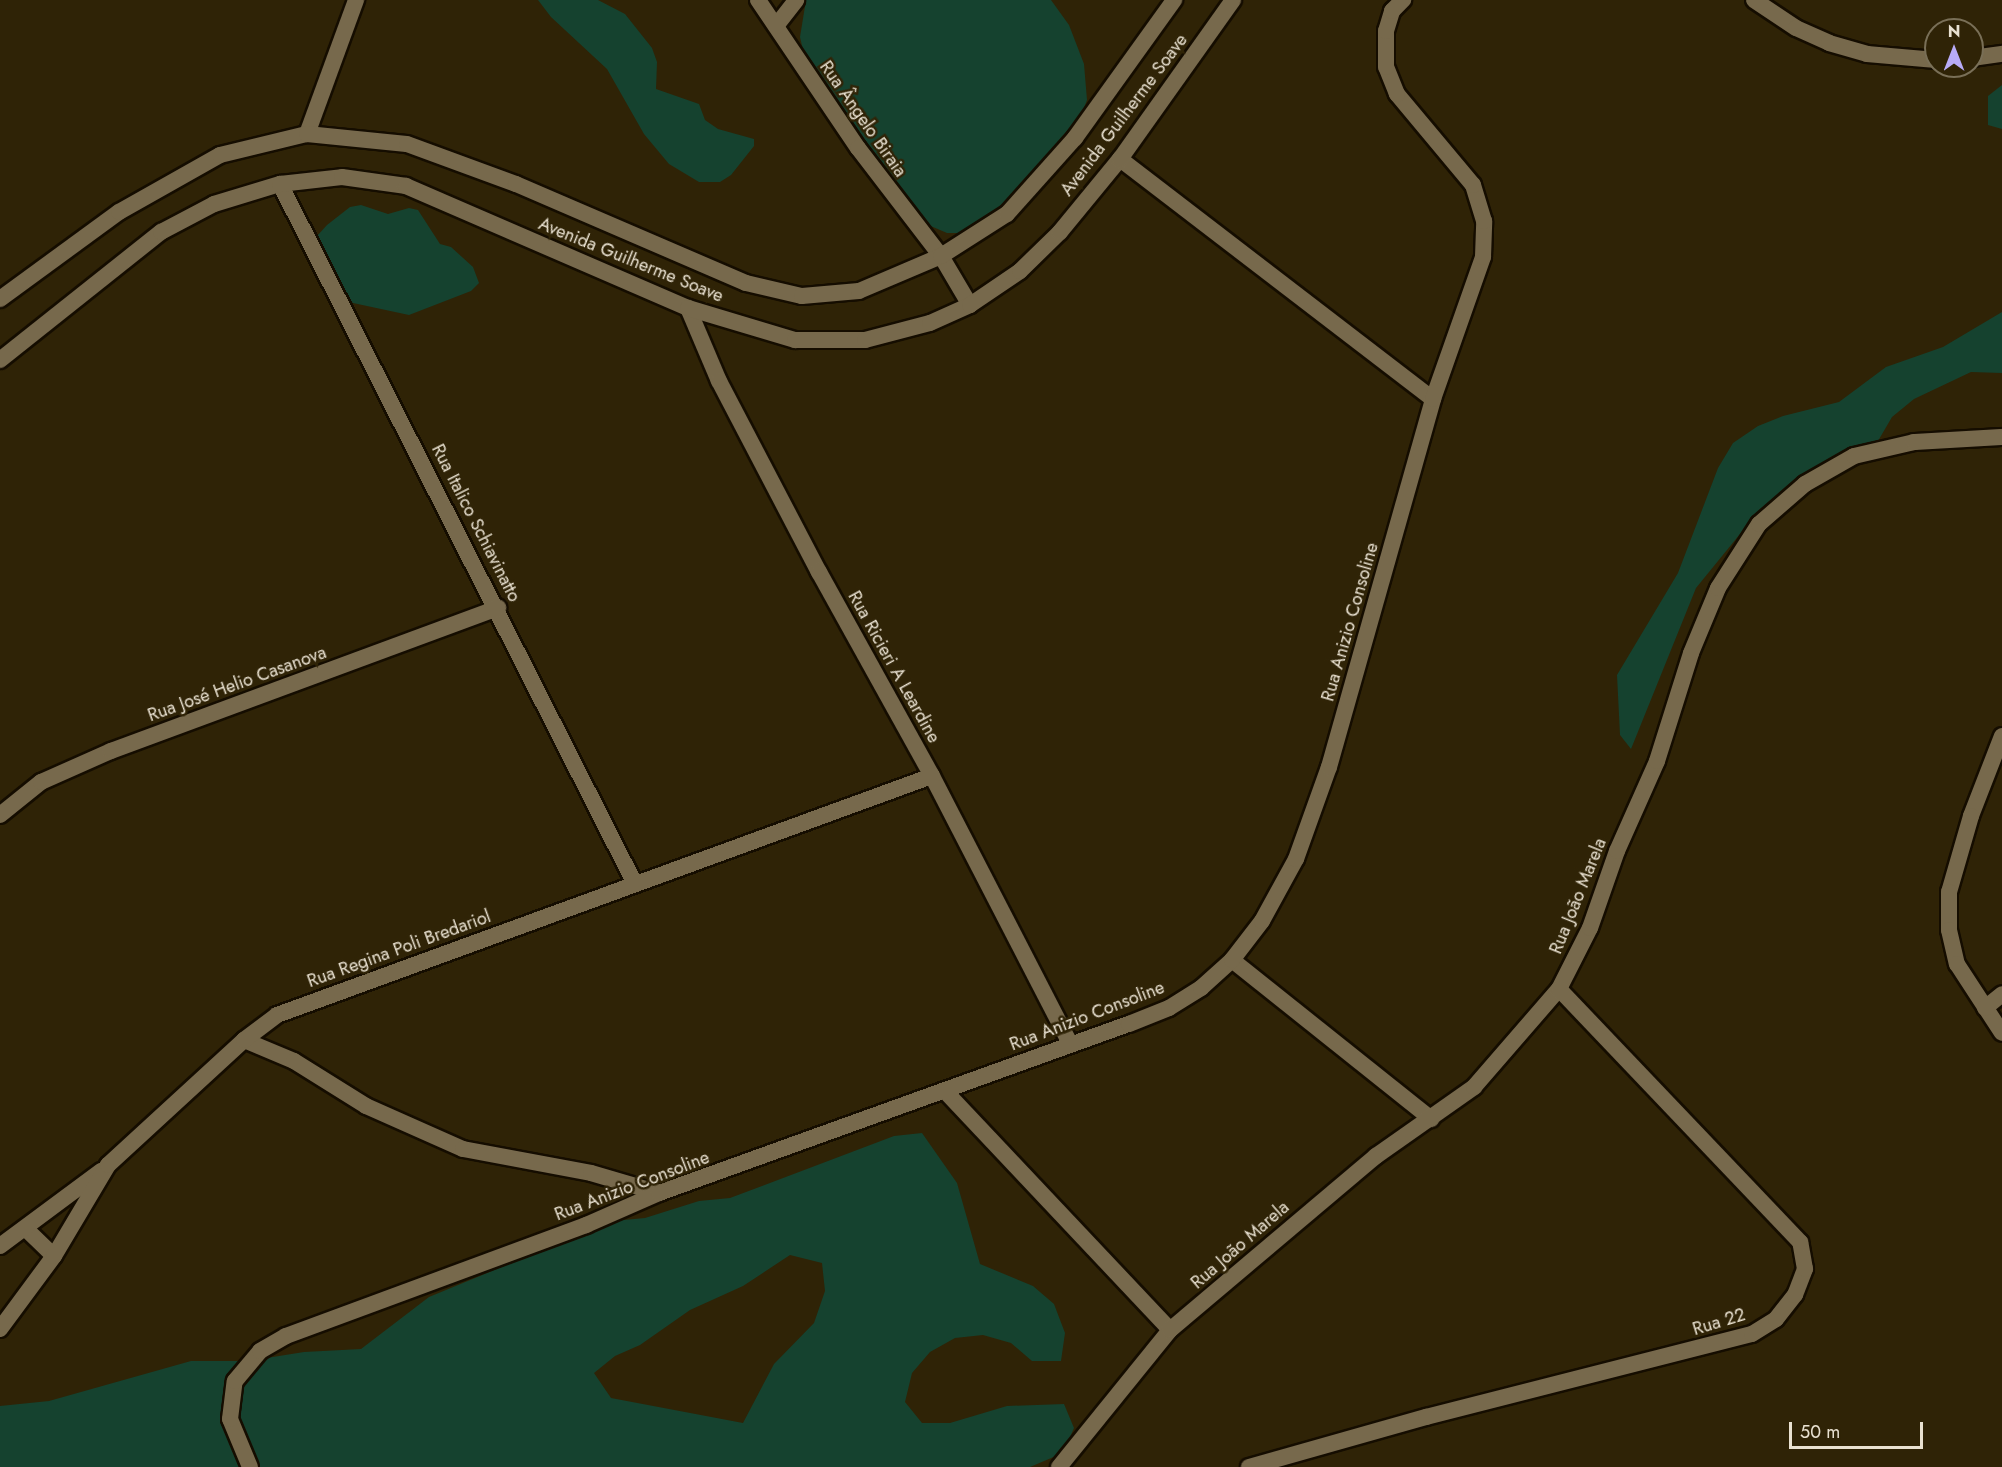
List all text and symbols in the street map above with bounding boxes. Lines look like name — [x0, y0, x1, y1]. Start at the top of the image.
north arrow — [1924, 18, 1984, 78]
text: N — [1948, 20, 1960, 43]
street label: Avenida Guilherme Soave — [1056, 30, 1192, 200]
street label: Rua Ângelo Biraia — [815, 57, 911, 181]
street label: Avenida Guilherme Soave — [535, 213, 727, 307]
street label: Rua Italico Schiavinatto — [427, 441, 525, 605]
street label: Rua Anizio Consoline — [1317, 540, 1383, 704]
street label: Rua Ricieri A Leardine — [843, 587, 945, 747]
street label: Rua José Helio Casanova — [145, 642, 329, 726]
street label: Rua João Marela — [1545, 835, 1611, 957]
street label: Rua Regina Poli Bredariol — [304, 906, 494, 992]
street label: Rua Anizio Consoline — [1007, 977, 1167, 1055]
street label: Rua Anizio Consoline — [552, 1147, 712, 1225]
street label: Rua João Marela — [1187, 1197, 1293, 1293]
street label: Rua 22 — [1690, 1304, 1748, 1340]
scale bar — [1792, 1410, 1926, 1448]
text: 50 m — [1800, 1419, 1840, 1445]

